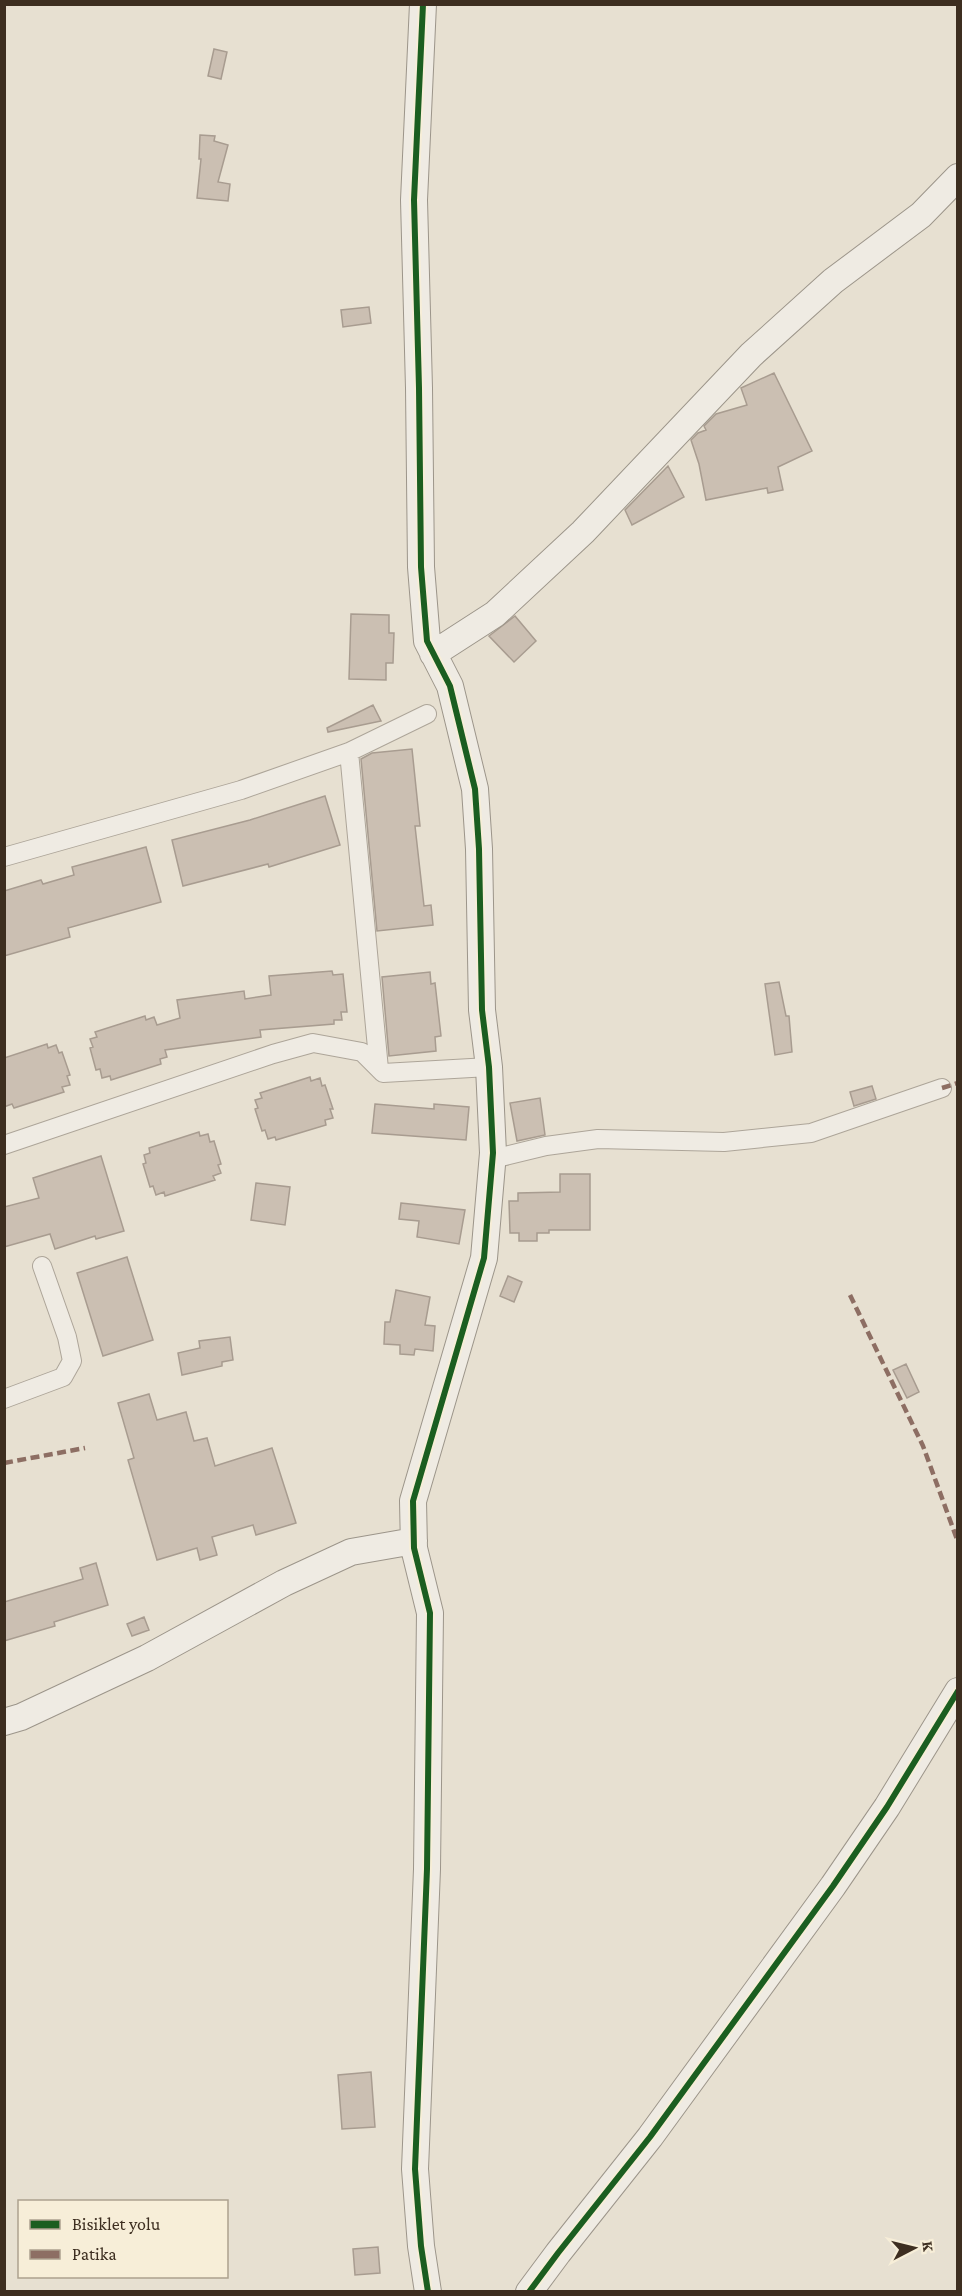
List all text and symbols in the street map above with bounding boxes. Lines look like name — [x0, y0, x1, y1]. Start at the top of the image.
legend — [18, 2200, 228, 2278]
text: Bisiklet yolu — [72, 2214, 161, 2234]
north arrow — [884, 2218, 944, 2278]
text: K — [919, 2240, 938, 2253]
text: Patika — [72, 2244, 117, 2264]

